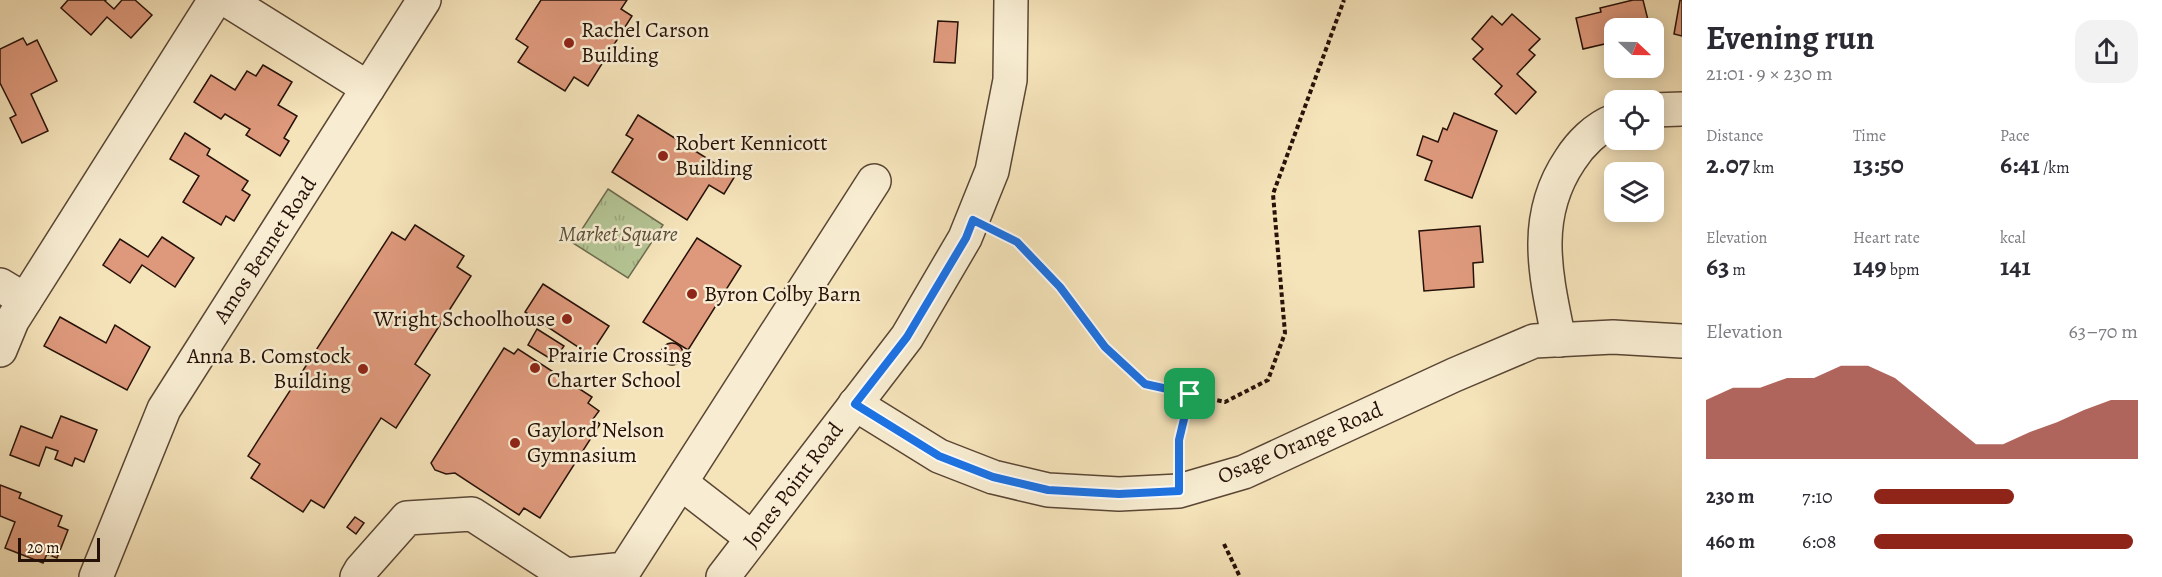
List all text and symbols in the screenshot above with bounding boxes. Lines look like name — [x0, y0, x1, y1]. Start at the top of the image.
place label: Rachel Carson Building — [581, 15, 709, 70]
text: Evening run — [1706, 15, 1875, 60]
north arrow — [1604, 18, 1664, 78]
map controls — [1604, 18, 1664, 222]
button: share — [2075, 20, 2138, 83]
marker: Rachel Carson Building — [562, 36, 576, 50]
text: 21:01 · 9 × 230 m — [1706, 60, 1833, 87]
button: locate — [1604, 90, 1664, 150]
text: Distance — [1706, 125, 1763, 147]
text: Time — [1853, 125, 1886, 147]
text: Pace — [2000, 125, 2030, 147]
place label: Robert Kennicott Building — [675, 128, 828, 183]
text: 2.07 — [1706, 147, 1750, 182]
text: 13:50 — [1853, 147, 1904, 182]
text: 6:41 — [2000, 147, 2040, 182]
marker: Robert Kennicott Building — [656, 149, 670, 163]
text: km — [1750, 157, 1774, 179]
text: /km — [2040, 157, 2070, 179]
button: layers — [1604, 162, 1664, 222]
street label: Amos Bennet Road — [206, 171, 324, 330]
park label: Market Square — [558, 219, 678, 249]
text: Elevation — [1706, 227, 1767, 249]
text: Heart rate — [1853, 227, 1920, 249]
text: kcal — [2000, 227, 2026, 249]
text: 63 — [1706, 249, 1729, 284]
text: 149 — [1853, 249, 1887, 284]
text: 141 — [2000, 249, 2031, 284]
text: m — [1729, 259, 1746, 281]
text: bpm — [1887, 259, 1920, 281]
place label: Byron Colby Barn — [704, 279, 861, 309]
marker: Byron Colby Barn — [685, 287, 699, 301]
place label: Wright Schoolhouse — [372, 304, 555, 334]
marker: Wright Schoolhouse — [560, 312, 574, 326]
text: Elevation — [1706, 318, 1783, 345]
text: 63–70 m — [2069, 318, 2138, 345]
place label: Prairie Crossing Charter School — [547, 340, 692, 395]
place label: Anna B. Comstock Building — [186, 341, 351, 396]
marker: Prairie Crossing Charter School — [528, 361, 542, 375]
marker: Anna B. Comstock Building — [356, 362, 370, 376]
pin — [1164, 368, 1215, 419]
icon: arrive — [1173, 377, 1206, 410]
street label: Osage Orange Road — [1213, 395, 1387, 491]
place label: Gaylord Nelson Gymnasium — [527, 415, 664, 470]
street label: Jones Point Road — [736, 416, 850, 554]
marker: Gaylord Nelson Gymnasium — [508, 436, 522, 450]
text: 230 m — [1706, 483, 1755, 510]
text: 7:10 — [1802, 483, 1833, 510]
text: 460 m — [1706, 528, 1755, 555]
text: 6:08 — [1802, 528, 1836, 555]
scale bar — [18, 535, 100, 562]
text: 20 m — [27, 537, 60, 559]

